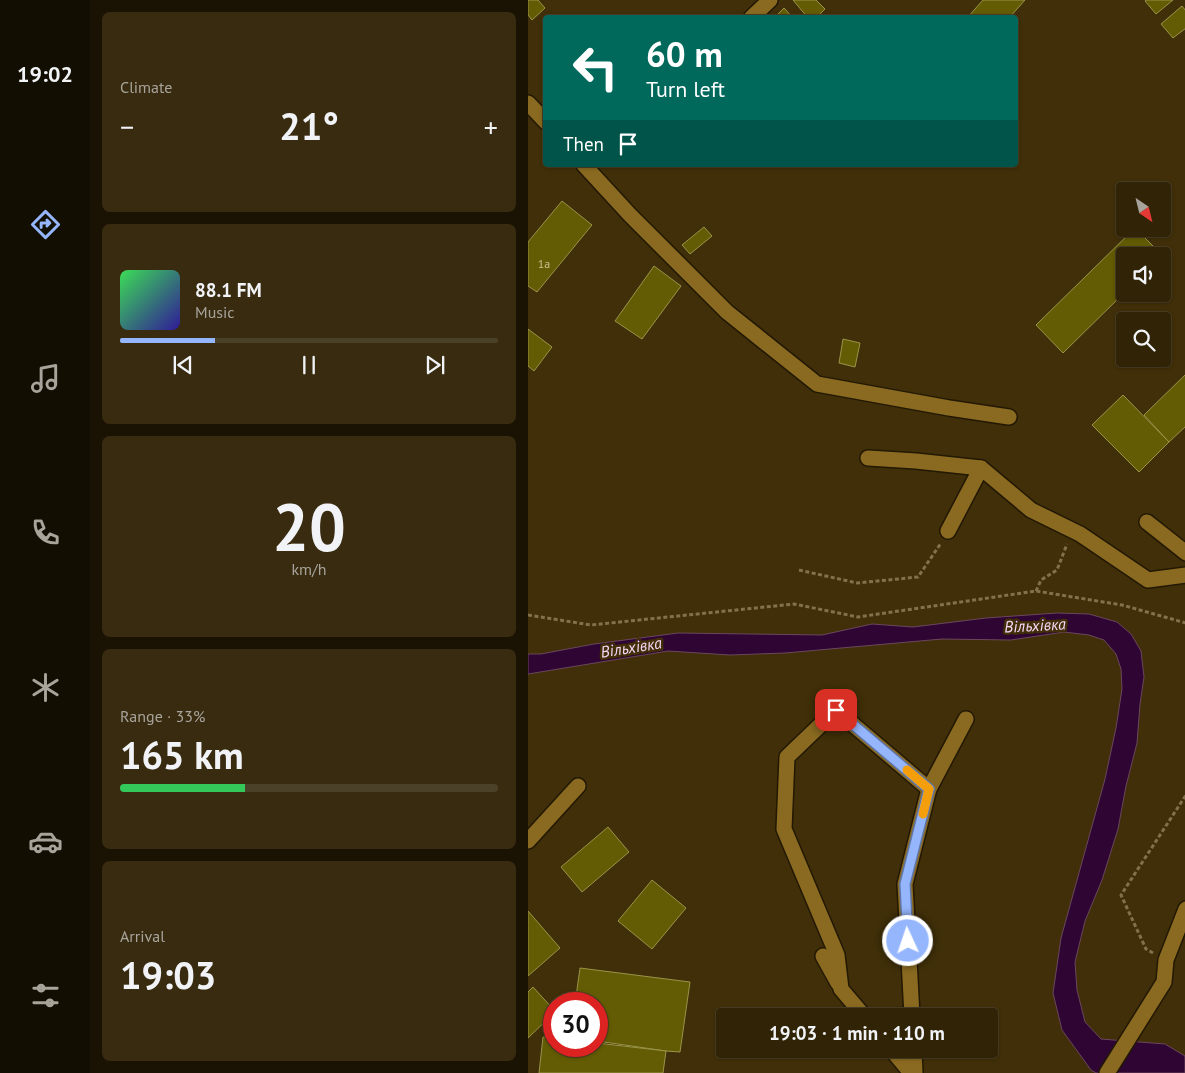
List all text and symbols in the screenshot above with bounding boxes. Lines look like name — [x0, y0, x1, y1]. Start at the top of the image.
text: 60 m — [646, 31, 723, 77]
icon: left — [563, 35, 628, 100]
text: 19:02 — [17, 60, 73, 88]
text: Turn left — [646, 75, 725, 103]
text: Climate — [120, 77, 172, 97]
text: 21° — [279, 101, 339, 150]
text: − — [120, 108, 134, 145]
text: + — [484, 108, 498, 145]
icon: arrive — [614, 130, 642, 158]
text: Then — [563, 132, 604, 156]
north arrow — [1116, 182, 1170, 238]
map controls — [1116, 182, 1171, 367]
icon: directions — [28, 207, 63, 242]
button: sound — [1116, 247, 1171, 302]
house number: 1а — [538, 256, 550, 271]
text: 88.1 FM — [195, 278, 262, 302]
text: Music — [195, 302, 235, 322]
button: search — [1116, 312, 1171, 367]
icon: previous — [169, 351, 197, 379]
icon: pause — [295, 351, 323, 379]
icon: next — [421, 351, 449, 379]
icon: music — [28, 361, 63, 396]
text: 20 — [272, 484, 346, 568]
icon: phone — [28, 515, 63, 550]
text: km/h — [291, 559, 327, 579]
water label: Вільхівка — [1004, 613, 1066, 637]
water label: Вільхівка — [599, 632, 663, 662]
icon: climate — [28, 670, 63, 705]
pin — [815, 689, 857, 731]
icon: arrive — [822, 696, 850, 724]
text: Range · 33% — [120, 706, 205, 726]
text: 165 km — [120, 730, 244, 779]
icon: car — [28, 824, 63, 859]
position arrow — [881, 914, 933, 966]
text: Arrival — [120, 926, 165, 946]
text: 19:03 — [120, 950, 216, 999]
icon: filters — [28, 978, 63, 1013]
speed limit sign: 30 — [543, 992, 608, 1057]
text: 19:03 · 1 min · 110 m — [769, 1021, 945, 1045]

